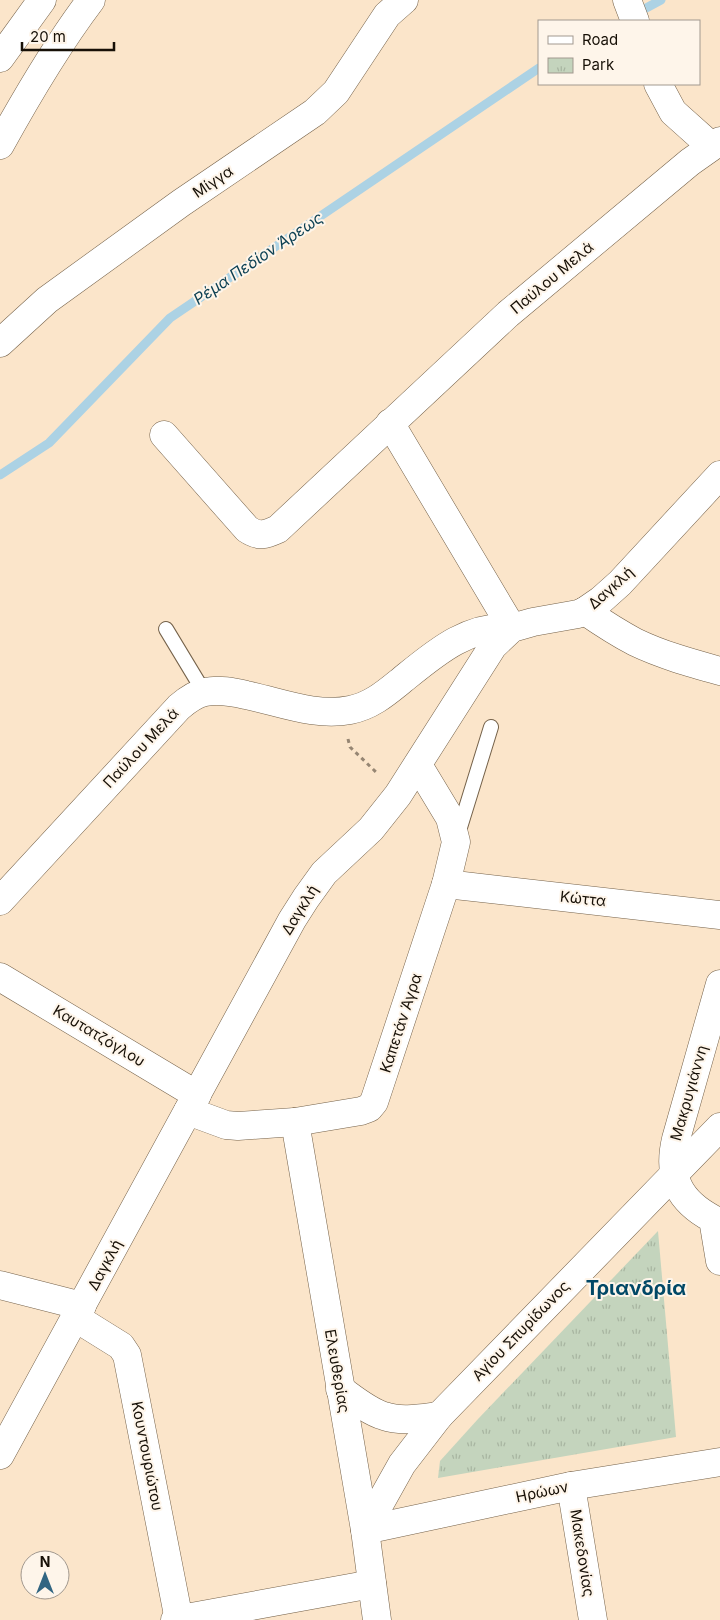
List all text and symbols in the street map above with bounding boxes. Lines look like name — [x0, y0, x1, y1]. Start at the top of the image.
scale bar — [22, 20, 115, 52]
legend — [538, 20, 700, 85]
text: 20 m — [30, 27, 66, 46]
text: Road — [582, 30, 618, 49]
text: Park — [582, 55, 615, 74]
street label: Μίγγα — [189, 161, 237, 202]
water label: Ρέμα Πεδίον Άρεως — [189, 207, 327, 309]
street label: Παύλου Μελά — [506, 237, 597, 318]
street label: Δαγκλή — [584, 562, 637, 613]
street label: Παύλου Μελά — [99, 704, 183, 792]
street label: Δαγκλή — [277, 881, 322, 938]
street label: Κώττα — [559, 887, 607, 910]
street label: Καπετάν Άγρα — [376, 971, 426, 1075]
street label: Καυτατζόγλου — [50, 1001, 149, 1070]
street label: Μακρυγιάννη — [666, 1043, 711, 1143]
street label: Δαγκλή — [83, 1236, 126, 1293]
district label: Τριανδρία — [586, 1276, 686, 1300]
street label: Αγίου Σπυρίδωνος — [468, 1277, 573, 1385]
street label: Ελευθερίας — [321, 1328, 354, 1414]
street label: Κουντουριώτου — [128, 1400, 167, 1512]
street label: Ηρώων — [514, 1477, 570, 1506]
street label: Μακεδονίας — [566, 1508, 599, 1598]
north arrow — [20, 1550, 70, 1600]
text: N — [40, 1553, 50, 1570]

